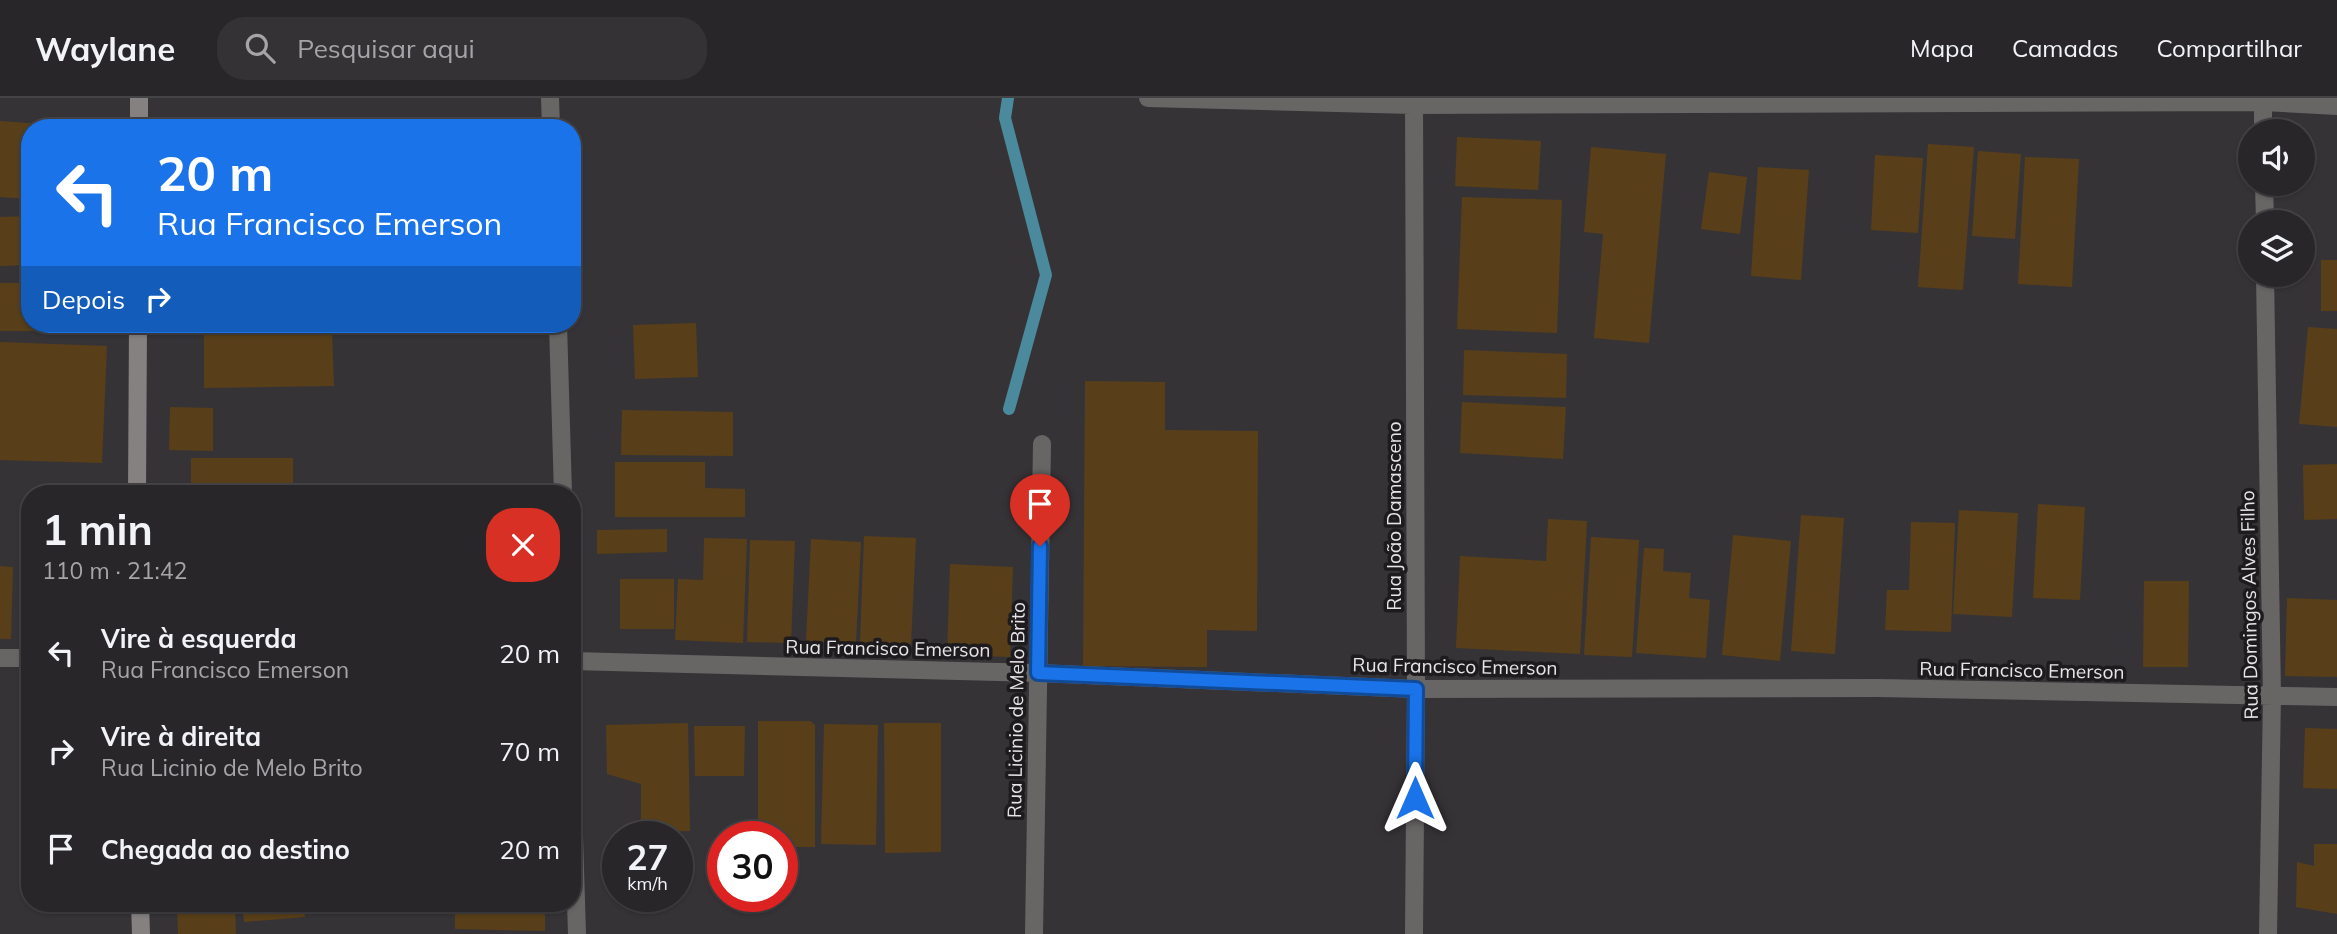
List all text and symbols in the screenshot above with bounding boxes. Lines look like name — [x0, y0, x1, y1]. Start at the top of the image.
search box — [217, 17, 707, 80]
text: Waylane — [35, 28, 175, 69]
icon: search — [241, 29, 279, 67]
text: Pesquisar aqui — [297, 32, 475, 65]
text: Mapa — [1910, 33, 1974, 63]
text: Camadas — [2012, 33, 2119, 63]
text: Compartilhar — [2157, 33, 2302, 63]
map controls — [2238, 119, 2315, 287]
button: sound — [2238, 119, 2315, 196]
text: 20 m — [157, 142, 273, 203]
icon: left — [42, 147, 133, 238]
text: Rua Francisco Emerson — [157, 203, 502, 243]
button: layers — [2238, 210, 2315, 287]
icon: right — [139, 280, 177, 318]
text: Depois — [42, 283, 125, 316]
street label: Rua João Damasceno — [1382, 421, 1406, 611]
pin — [1010, 474, 1070, 546]
icon: arrive — [1021, 485, 1059, 523]
street label: Rua Domingos Alves Filho — [2235, 490, 2263, 720]
text: 1 min — [42, 503, 153, 556]
button: close — [486, 508, 560, 582]
text: 110 m · 21:42 — [42, 556, 187, 585]
street label: Rua Licinio de Melo Brito — [1002, 602, 1030, 818]
text: Vire à esquerda — [101, 622, 297, 655]
icon: left — [42, 634, 80, 672]
street label: Rua Francisco Emerson — [785, 634, 991, 662]
text: 20 m — [499, 637, 560, 670]
street label: Rua Francisco Emerson — [1352, 652, 1558, 680]
text: Rua Francisco Emerson — [101, 655, 349, 684]
street label: Rua Francisco Emerson — [1919, 656, 2125, 684]
text: Vire à direita — [101, 720, 261, 753]
icon: right — [42, 732, 80, 770]
text: 70 m — [499, 735, 560, 768]
text: Rua Licinio de Melo Brito — [101, 753, 363, 782]
position arrow — [1378, 761, 1452, 835]
speed limit sign: 30 — [707, 821, 798, 912]
icon: arrive — [42, 830, 80, 868]
text: Chegada ao destino — [101, 833, 350, 866]
text: 20 m — [499, 833, 560, 866]
text: 27 — [626, 835, 669, 879]
text: km/h — [627, 872, 668, 895]

